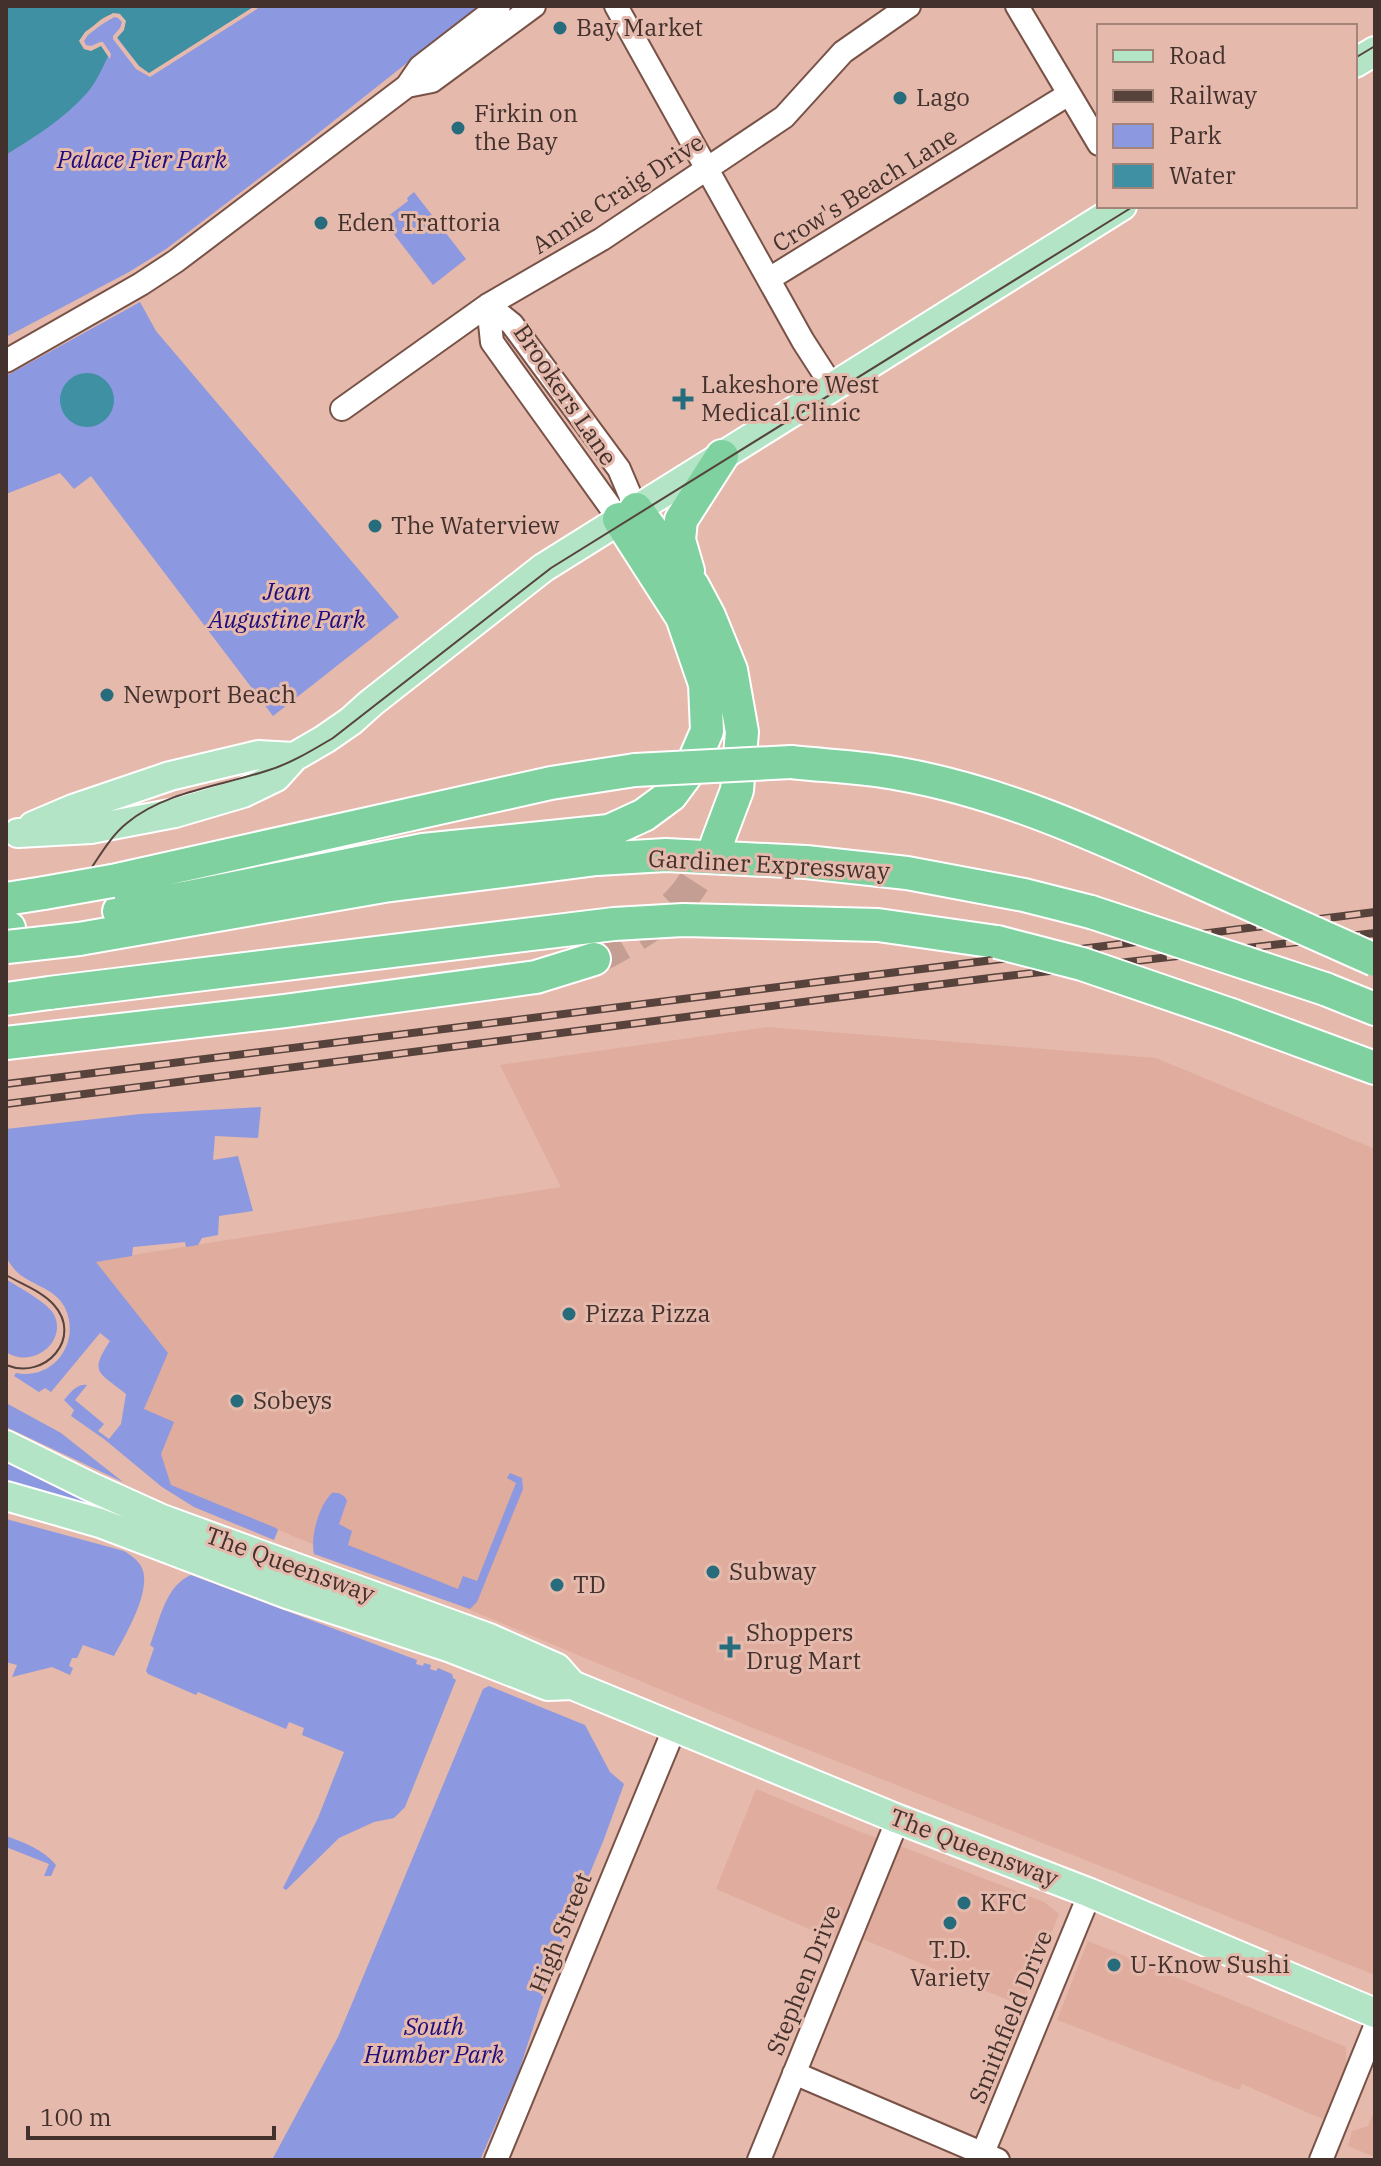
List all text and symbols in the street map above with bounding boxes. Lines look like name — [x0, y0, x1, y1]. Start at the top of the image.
place label: Bay Market — [576, 11, 703, 43]
marker: Bay Market — [551, 19, 569, 37]
legend — [1097, 24, 1357, 208]
text: Road — [1169, 39, 1226, 71]
text: Railway — [1169, 79, 1257, 111]
place label: Lago — [916, 81, 970, 113]
marker: Lago — [891, 89, 909, 107]
place label: Firkin on the Bay — [474, 97, 578, 157]
marker: Firkin on the Bay — [449, 119, 467, 137]
street label: Crow's Beach Lane — [766, 119, 963, 259]
text: Park — [1169, 119, 1221, 151]
street label: Annie Craig Drive — [525, 126, 710, 261]
park label: Palace Pier Park — [56, 143, 227, 175]
text: Water — [1169, 159, 1236, 191]
place label: Eden Trattoria — [337, 206, 501, 238]
marker: Eden Trattoria — [312, 214, 330, 232]
street label: Brookers Lane — [507, 318, 625, 471]
place label: Lakeshore West Medical Clinic — [701, 368, 879, 428]
marker: Lakeshore West Medical Clinic — [672, 388, 694, 410]
place label: The Waterview — [391, 509, 560, 541]
marker: The Waterview — [366, 517, 384, 535]
park label: Jean Augustine Park — [207, 575, 366, 635]
place label: Newport Beach — [123, 678, 296, 710]
marker: Newport Beach — [98, 686, 116, 704]
street label: Gardiner Expressway — [647, 842, 891, 886]
place label: Pizza Pizza — [585, 1297, 711, 1329]
marker: Pizza Pizza — [560, 1305, 578, 1323]
place label: Sobeys — [253, 1384, 332, 1416]
marker: Sobeys — [228, 1392, 246, 1410]
street label: The Queensway — [201, 1519, 380, 1610]
place label: Subway — [729, 1555, 817, 1587]
marker: Subway — [704, 1563, 722, 1581]
place label: TD — [573, 1568, 606, 1600]
marker: TD — [548, 1576, 566, 1594]
place label: Shoppers Drug Mart — [746, 1616, 861, 1676]
marker: Shoppers Drug Mart — [721, 1638, 739, 1656]
street label: The Queensway — [886, 1800, 1063, 1894]
street label: High Street — [521, 1868, 599, 1998]
place label: KFC — [980, 1886, 1027, 1918]
marker: KFC — [955, 1894, 973, 1912]
street label: Stephen Drive — [758, 1900, 848, 2060]
marker: T.D. Variety — [941, 1914, 959, 1932]
street label: Smithfield Drive — [961, 1925, 1059, 2108]
place label: T.D. Variety — [910, 1933, 990, 1993]
place label: U-Know Sushi — [1130, 1948, 1290, 1980]
marker: U-Know Sushi — [1105, 1956, 1123, 1974]
park label: South Humber Park — [363, 2010, 504, 2070]
scale bar — [28, 2090, 274, 2140]
text: 100 m — [40, 2101, 112, 2133]

